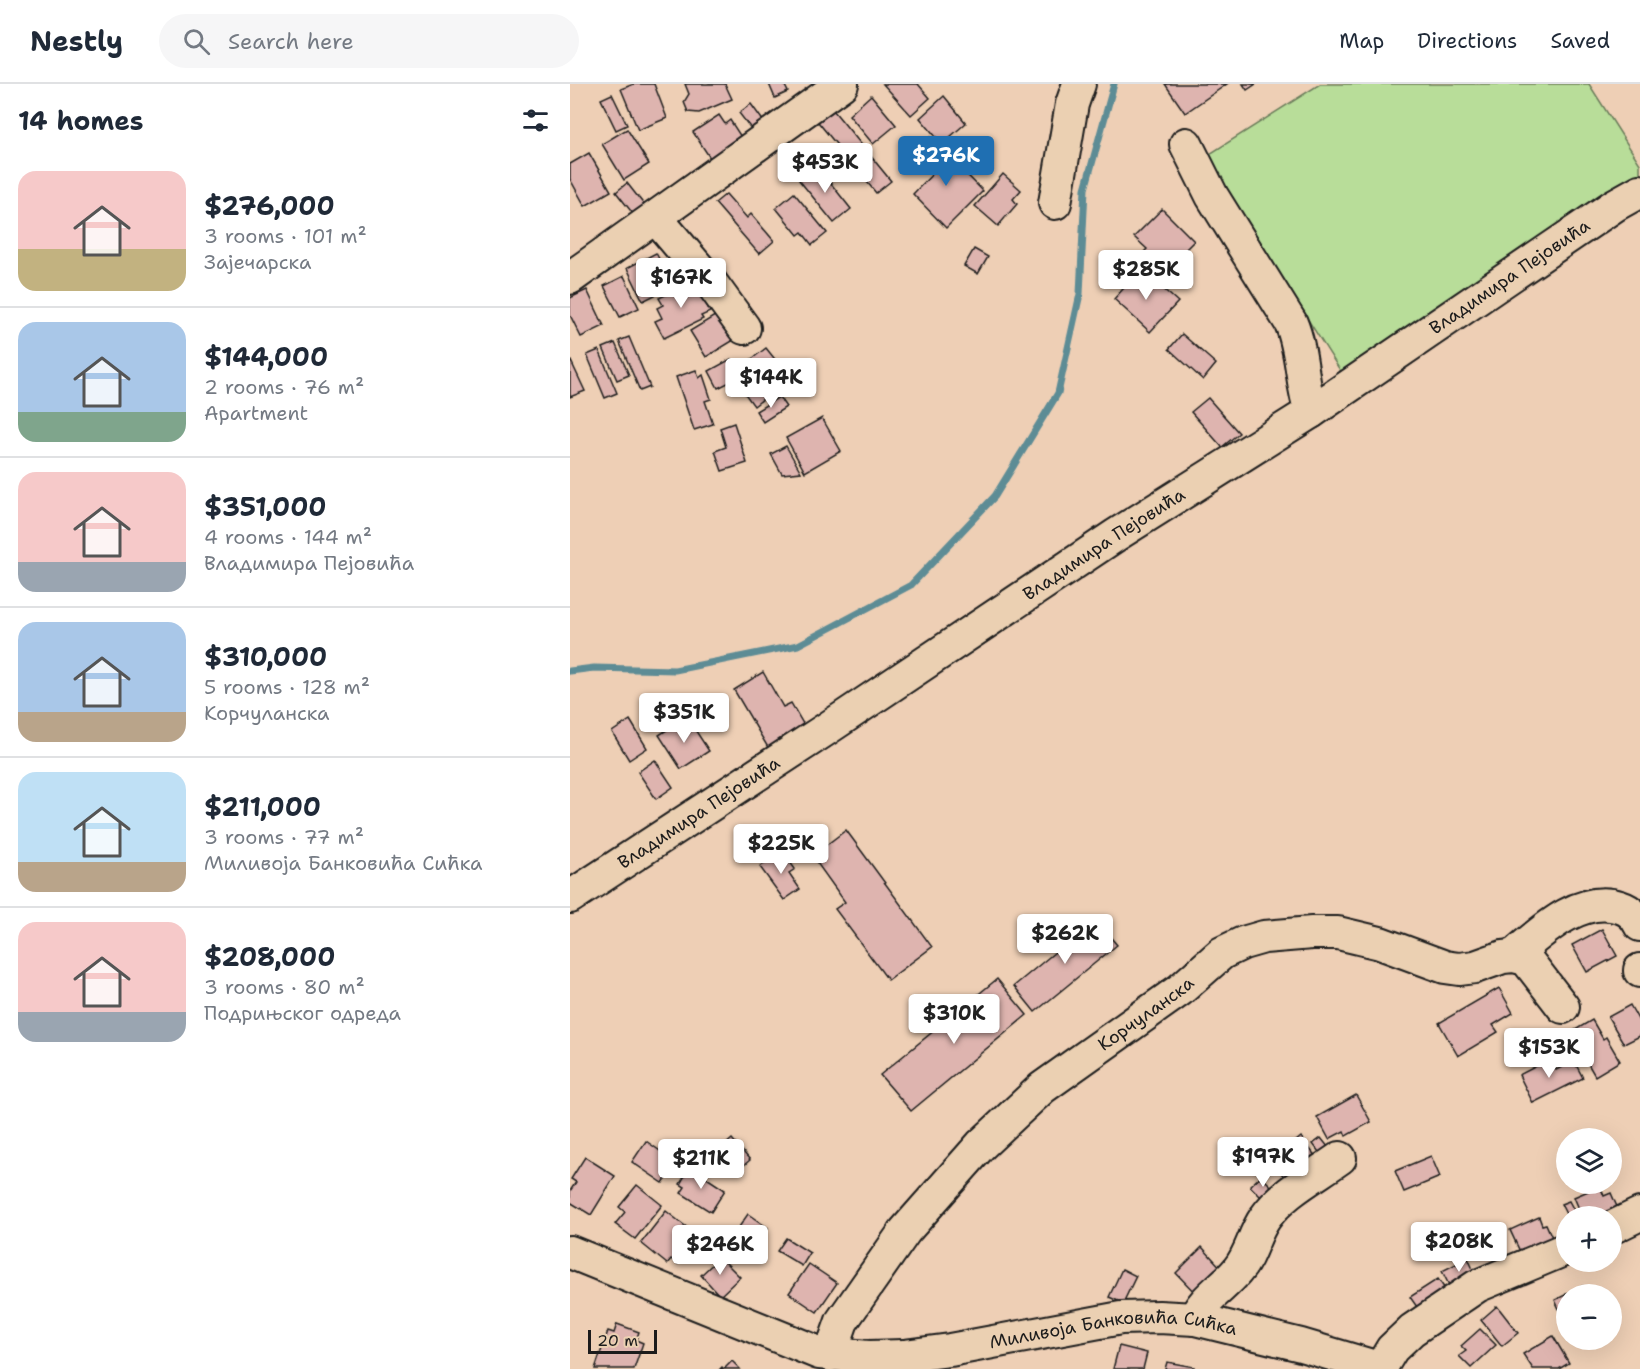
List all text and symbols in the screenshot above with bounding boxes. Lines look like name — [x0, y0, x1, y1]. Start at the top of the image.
search box — [159, 14, 579, 68]
text: Nestly — [30, 22, 123, 60]
icon: search — [180, 25, 213, 58]
text: Search here — [228, 27, 354, 56]
text: Map — [1339, 27, 1384, 55]
text: Directions — [1417, 27, 1517, 55]
text: Saved — [1550, 27, 1610, 55]
text: 14 homes — [18, 103, 144, 138]
icon: filters — [519, 104, 552, 137]
pin: $276K — [904, 136, 988, 187]
text: $276K — [912, 142, 980, 168]
pin: $453K — [783, 143, 867, 194]
text: $453K — [792, 149, 858, 175]
text: $276,000 — [204, 188, 335, 223]
icon: home — [66, 195, 138, 267]
street label: Владимира Пејовића — [1425, 214, 1595, 340]
text: 3 rooms · 101 m² — [204, 223, 367, 249]
text: Зајечарска — [204, 249, 311, 275]
pin: $285K — [1104, 250, 1188, 301]
text: $285K — [1112, 256, 1180, 282]
pin: $167K — [639, 258, 723, 309]
text: $167K — [650, 264, 712, 290]
text: $144,000 — [204, 339, 328, 374]
icon: home — [66, 346, 138, 418]
pin: $144K — [729, 358, 813, 409]
text: $144K — [739, 364, 803, 390]
text: 2 rooms · 76 m² — [204, 374, 364, 400]
text: Apartment — [204, 400, 308, 426]
street label: Владимира Пејовића — [1018, 482, 1190, 606]
text: $351,000 — [204, 489, 327, 524]
icon: home — [66, 496, 138, 568]
text: 4 rooms · 144 m² — [204, 524, 372, 550]
text: Владимира Пејовића — [204, 550, 414, 576]
text: $310,000 — [204, 639, 327, 674]
icon: home — [66, 646, 138, 718]
text: 5 rooms · 128 m² — [204, 674, 370, 700]
pin: $351K — [642, 693, 726, 744]
text: $351K — [653, 699, 715, 725]
text: Корчуланска — [204, 700, 329, 726]
street label: Владимира Пејовића — [613, 751, 785, 874]
text: $211,000 — [204, 789, 321, 824]
icon: home — [66, 796, 138, 868]
text: 3 rooms · 77 m² — [204, 824, 364, 850]
pin: $225K — [739, 824, 823, 875]
text: $225K — [747, 830, 815, 856]
text: Миливоја Банковића Сићка — [204, 850, 482, 876]
pin: $262K — [1023, 914, 1107, 965]
text: $262K — [1031, 920, 1099, 946]
text: $208,000 — [204, 939, 335, 974]
icon: home — [66, 946, 138, 1018]
street label: Корчуланска — [1093, 971, 1199, 1056]
text: 3 rooms · 80 m² — [204, 974, 365, 1000]
pin: $310K — [912, 994, 996, 1045]
text: Подрињског одреда — [204, 1000, 401, 1026]
text: $310K — [923, 1000, 985, 1026]
pin: $153K — [1507, 1028, 1591, 1079]
text: $153K — [1518, 1034, 1580, 1060]
map controls — [1556, 1128, 1622, 1350]
button: layers — [1556, 1128, 1622, 1194]
pin: $197K — [1221, 1137, 1305, 1188]
pin: $211K — [659, 1139, 743, 1190]
text: $197K — [1231, 1143, 1295, 1169]
text: $211K — [672, 1145, 730, 1171]
button: + — [1556, 1206, 1622, 1272]
pin: $208K — [1417, 1222, 1501, 1273]
pin: $246K — [678, 1225, 762, 1276]
text: $208K — [1425, 1228, 1493, 1254]
text: $246K — [686, 1231, 754, 1257]
button: − — [1556, 1284, 1622, 1350]
street label: Миливоја Банковића Сићка — [987, 1305, 1240, 1354]
scale bar — [588, 1327, 657, 1354]
text: 20 m — [597, 1330, 638, 1351]

